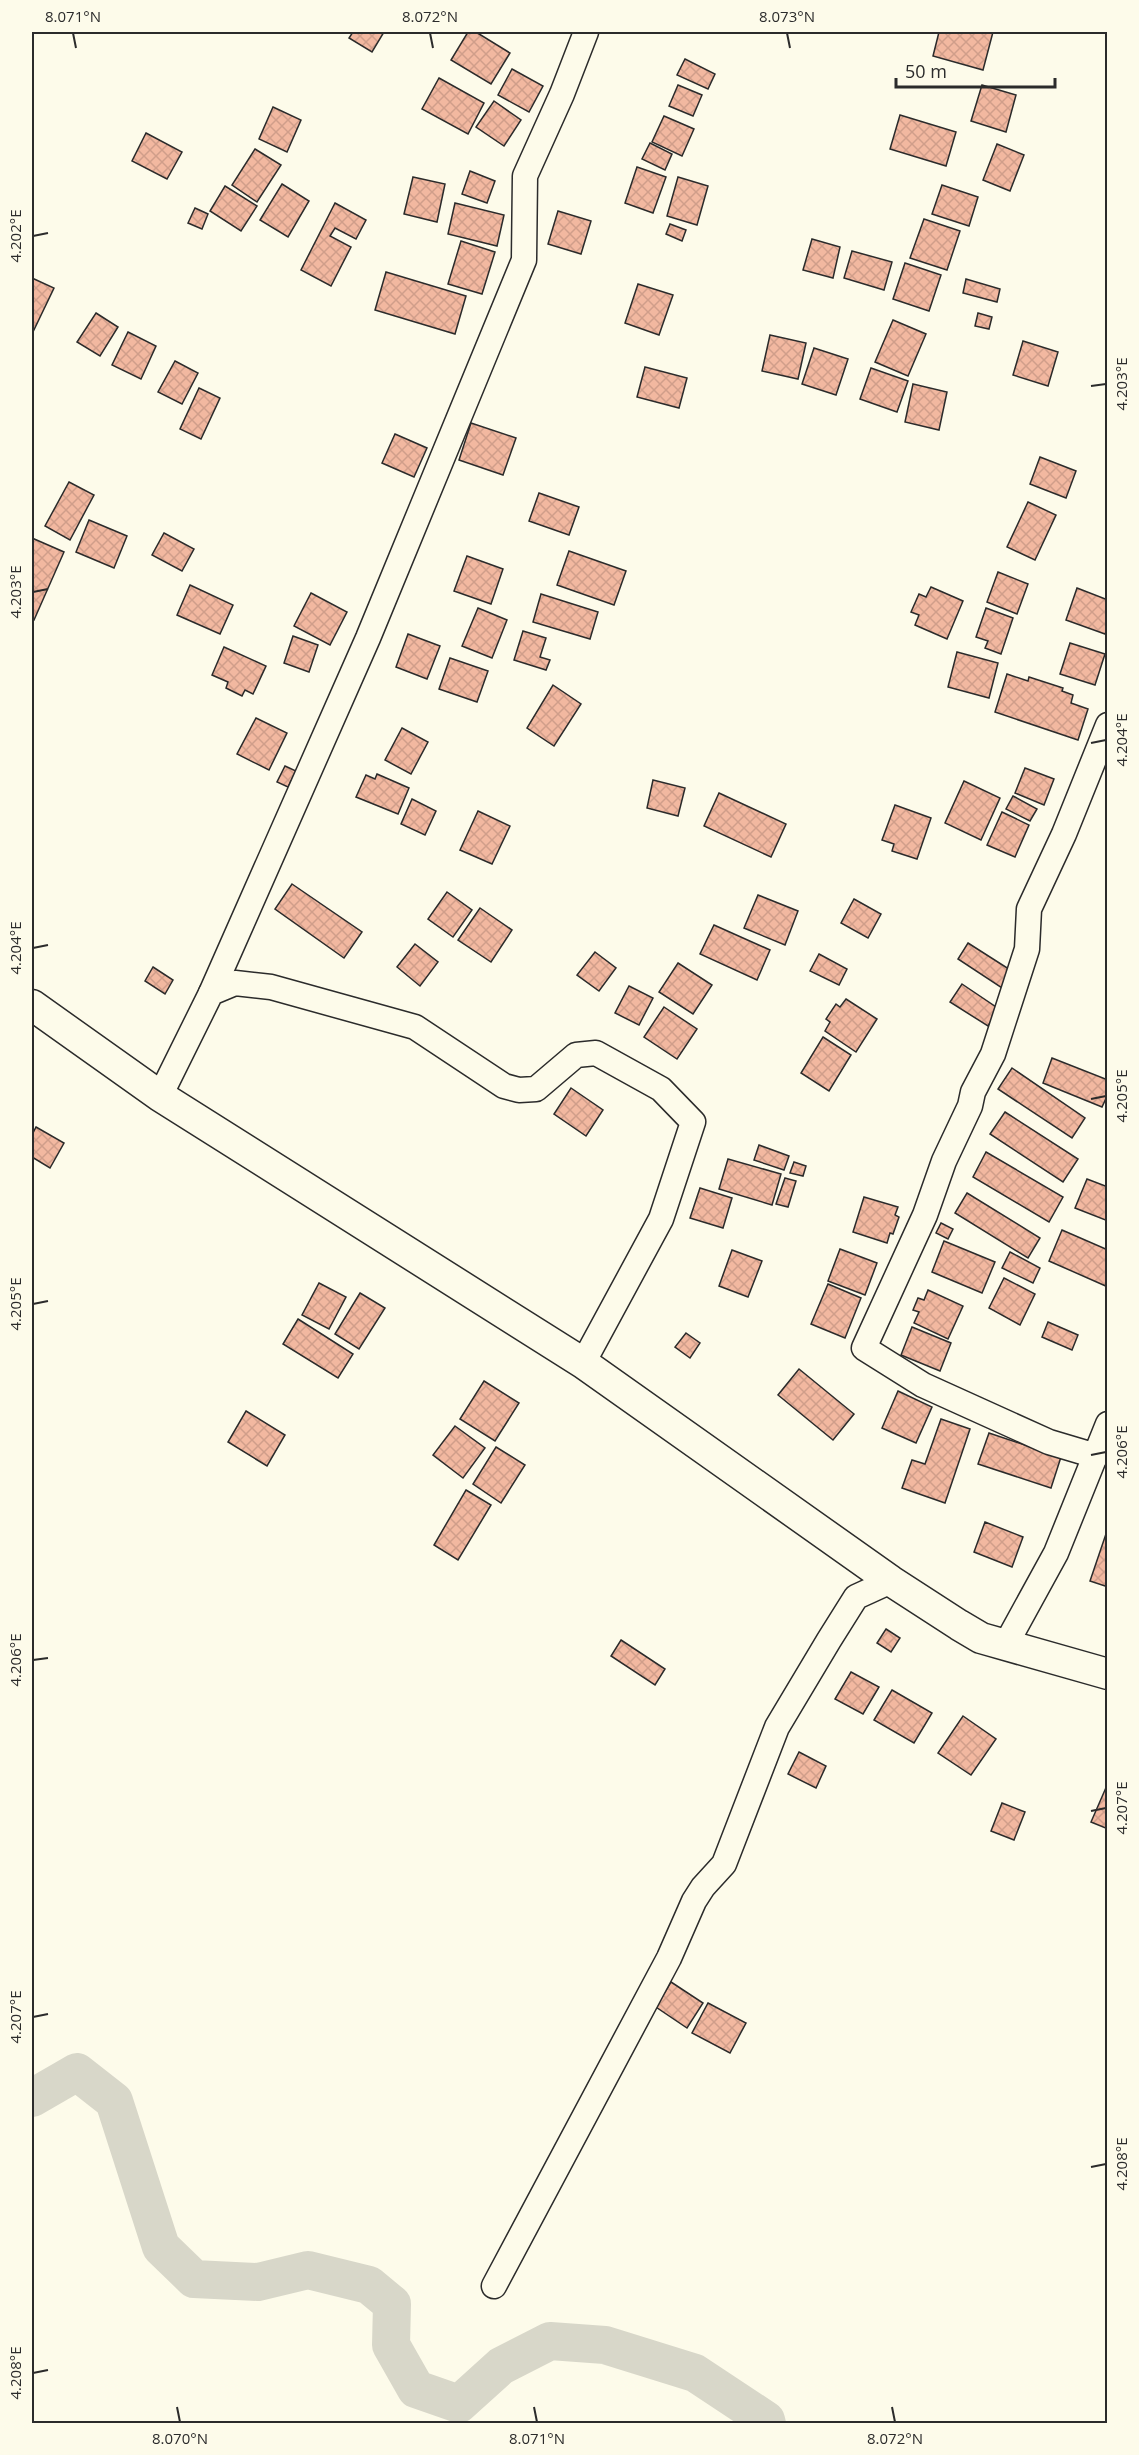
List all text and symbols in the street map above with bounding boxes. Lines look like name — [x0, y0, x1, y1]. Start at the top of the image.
text: 8.071°N — [45, 6, 101, 26]
text: 8.072°N — [402, 6, 458, 26]
text: 8.073°N — [759, 6, 815, 26]
scale bar — [896, 51, 1055, 89]
text: 50 m — [905, 59, 947, 83]
text: 4.202°E — [5, 209, 25, 263]
text: 4.203°E — [1111, 357, 1131, 411]
text: 4.203°E — [5, 565, 25, 619]
text: 4.204°E — [1111, 713, 1131, 767]
text: 4.204°E — [5, 921, 25, 975]
text: 4.205°E — [1111, 1069, 1131, 1123]
text: 4.205°E — [5, 1277, 25, 1331]
text: 4.206°E — [1111, 1425, 1131, 1479]
text: 4.206°E — [5, 1633, 25, 1687]
text: 4.207°E — [1111, 1781, 1131, 1835]
text: 4.207°E — [5, 1990, 25, 2044]
text: 4.208°E — [1111, 2137, 1131, 2191]
text: 4.208°E — [5, 2346, 25, 2400]
text: 8.070°N — [152, 2428, 208, 2448]
text: 8.071°N — [509, 2428, 565, 2448]
text: 8.072°N — [867, 2428, 923, 2448]

